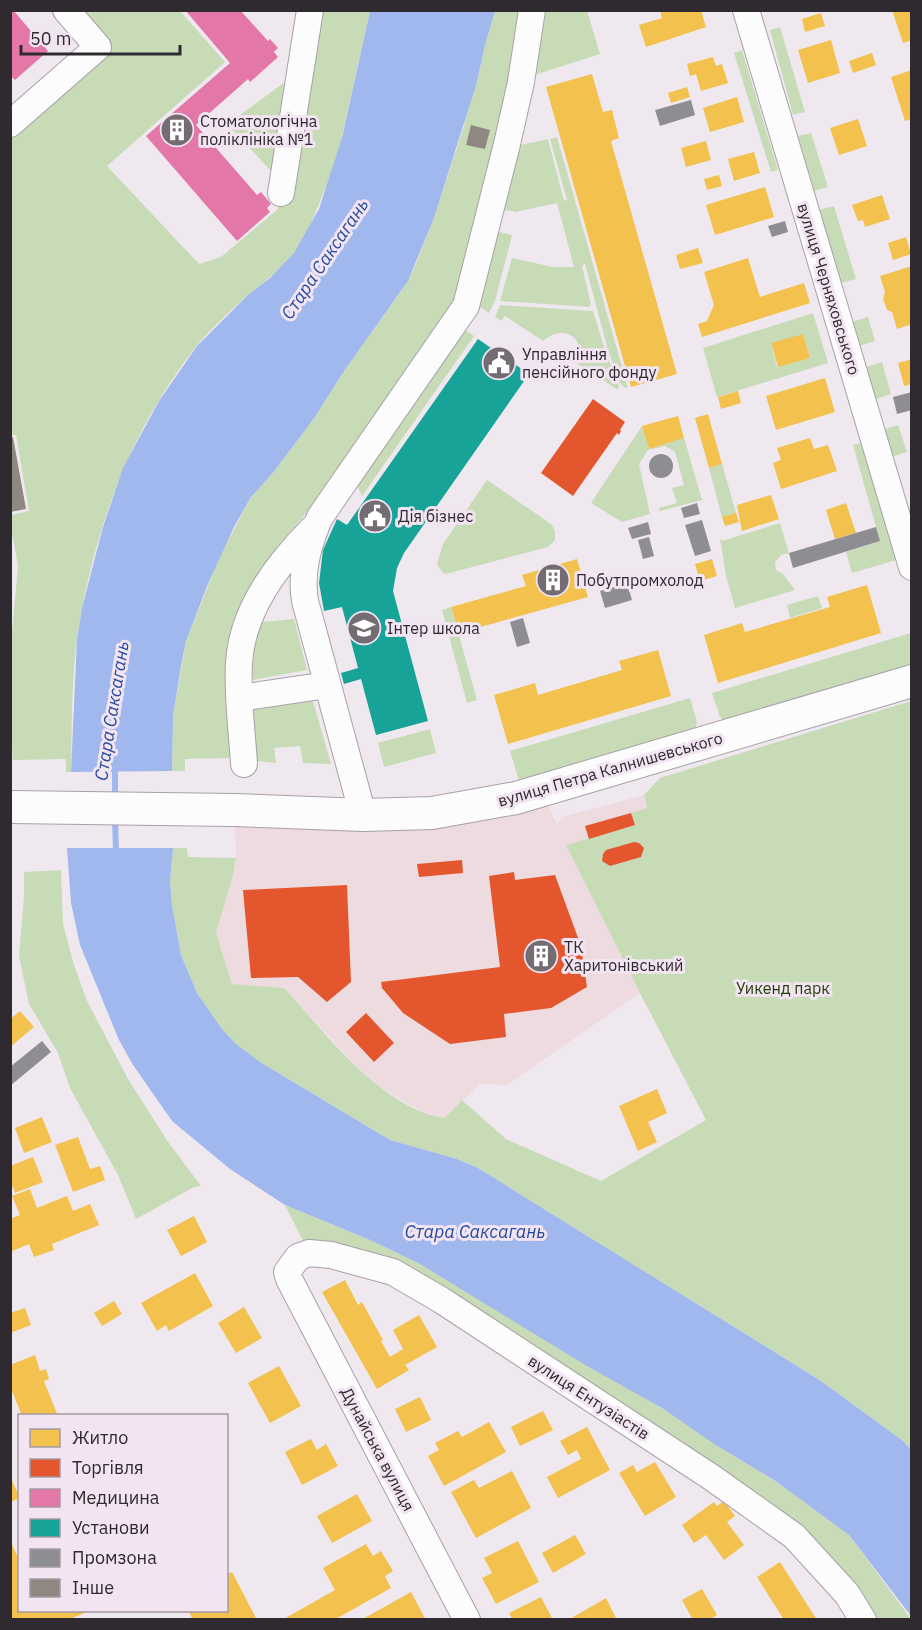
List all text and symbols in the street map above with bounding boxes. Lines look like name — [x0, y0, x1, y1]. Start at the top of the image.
scale bar — [21, 18, 180, 56]
text: 50 m — [30, 27, 72, 50]
place label: Стоматологічна поліклініка №1 — [200, 111, 318, 149]
building icon: Стоматологічна поліклініка №1 — [159, 112, 195, 148]
water label: Стара Саксагань — [276, 194, 373, 323]
street label: вулиця Черняховського — [793, 201, 865, 377]
place label: Управління пенсійного фонду — [522, 344, 656, 382]
public building icon: Управління пенсійного фонду — [481, 345, 517, 381]
public building icon: Дія бізнес — [357, 498, 393, 534]
place label: Дія бізнес — [398, 506, 473, 526]
building icon: Побутпромхолод — [535, 562, 571, 598]
place label: Побутпромхолод — [576, 570, 704, 590]
school or university icon: Інтер школа — [346, 610, 382, 646]
place label: Інтер школа — [387, 618, 480, 638]
water label: Стара Саксагань — [89, 640, 134, 782]
street label: вулиця Петра Калнишевського — [495, 727, 725, 811]
place label: ТК Харитонівський — [564, 937, 684, 975]
building icon: ТК Харитонівський — [523, 938, 559, 974]
park label: Уикенд парк — [736, 978, 830, 998]
water label: Стара Саксагань — [405, 1220, 545, 1243]
street label: вулиця Ентузіастів — [525, 1350, 653, 1444]
street label: Дунайська вулиця — [337, 1384, 419, 1514]
legend — [18, 1414, 228, 1612]
text: Житло — [72, 1426, 128, 1449]
text: Торгівля — [72, 1456, 144, 1479]
text: Медицина — [72, 1486, 160, 1509]
text: Установи — [72, 1516, 150, 1539]
text: Промзона — [72, 1546, 157, 1569]
text: Інше — [72, 1576, 114, 1599]

